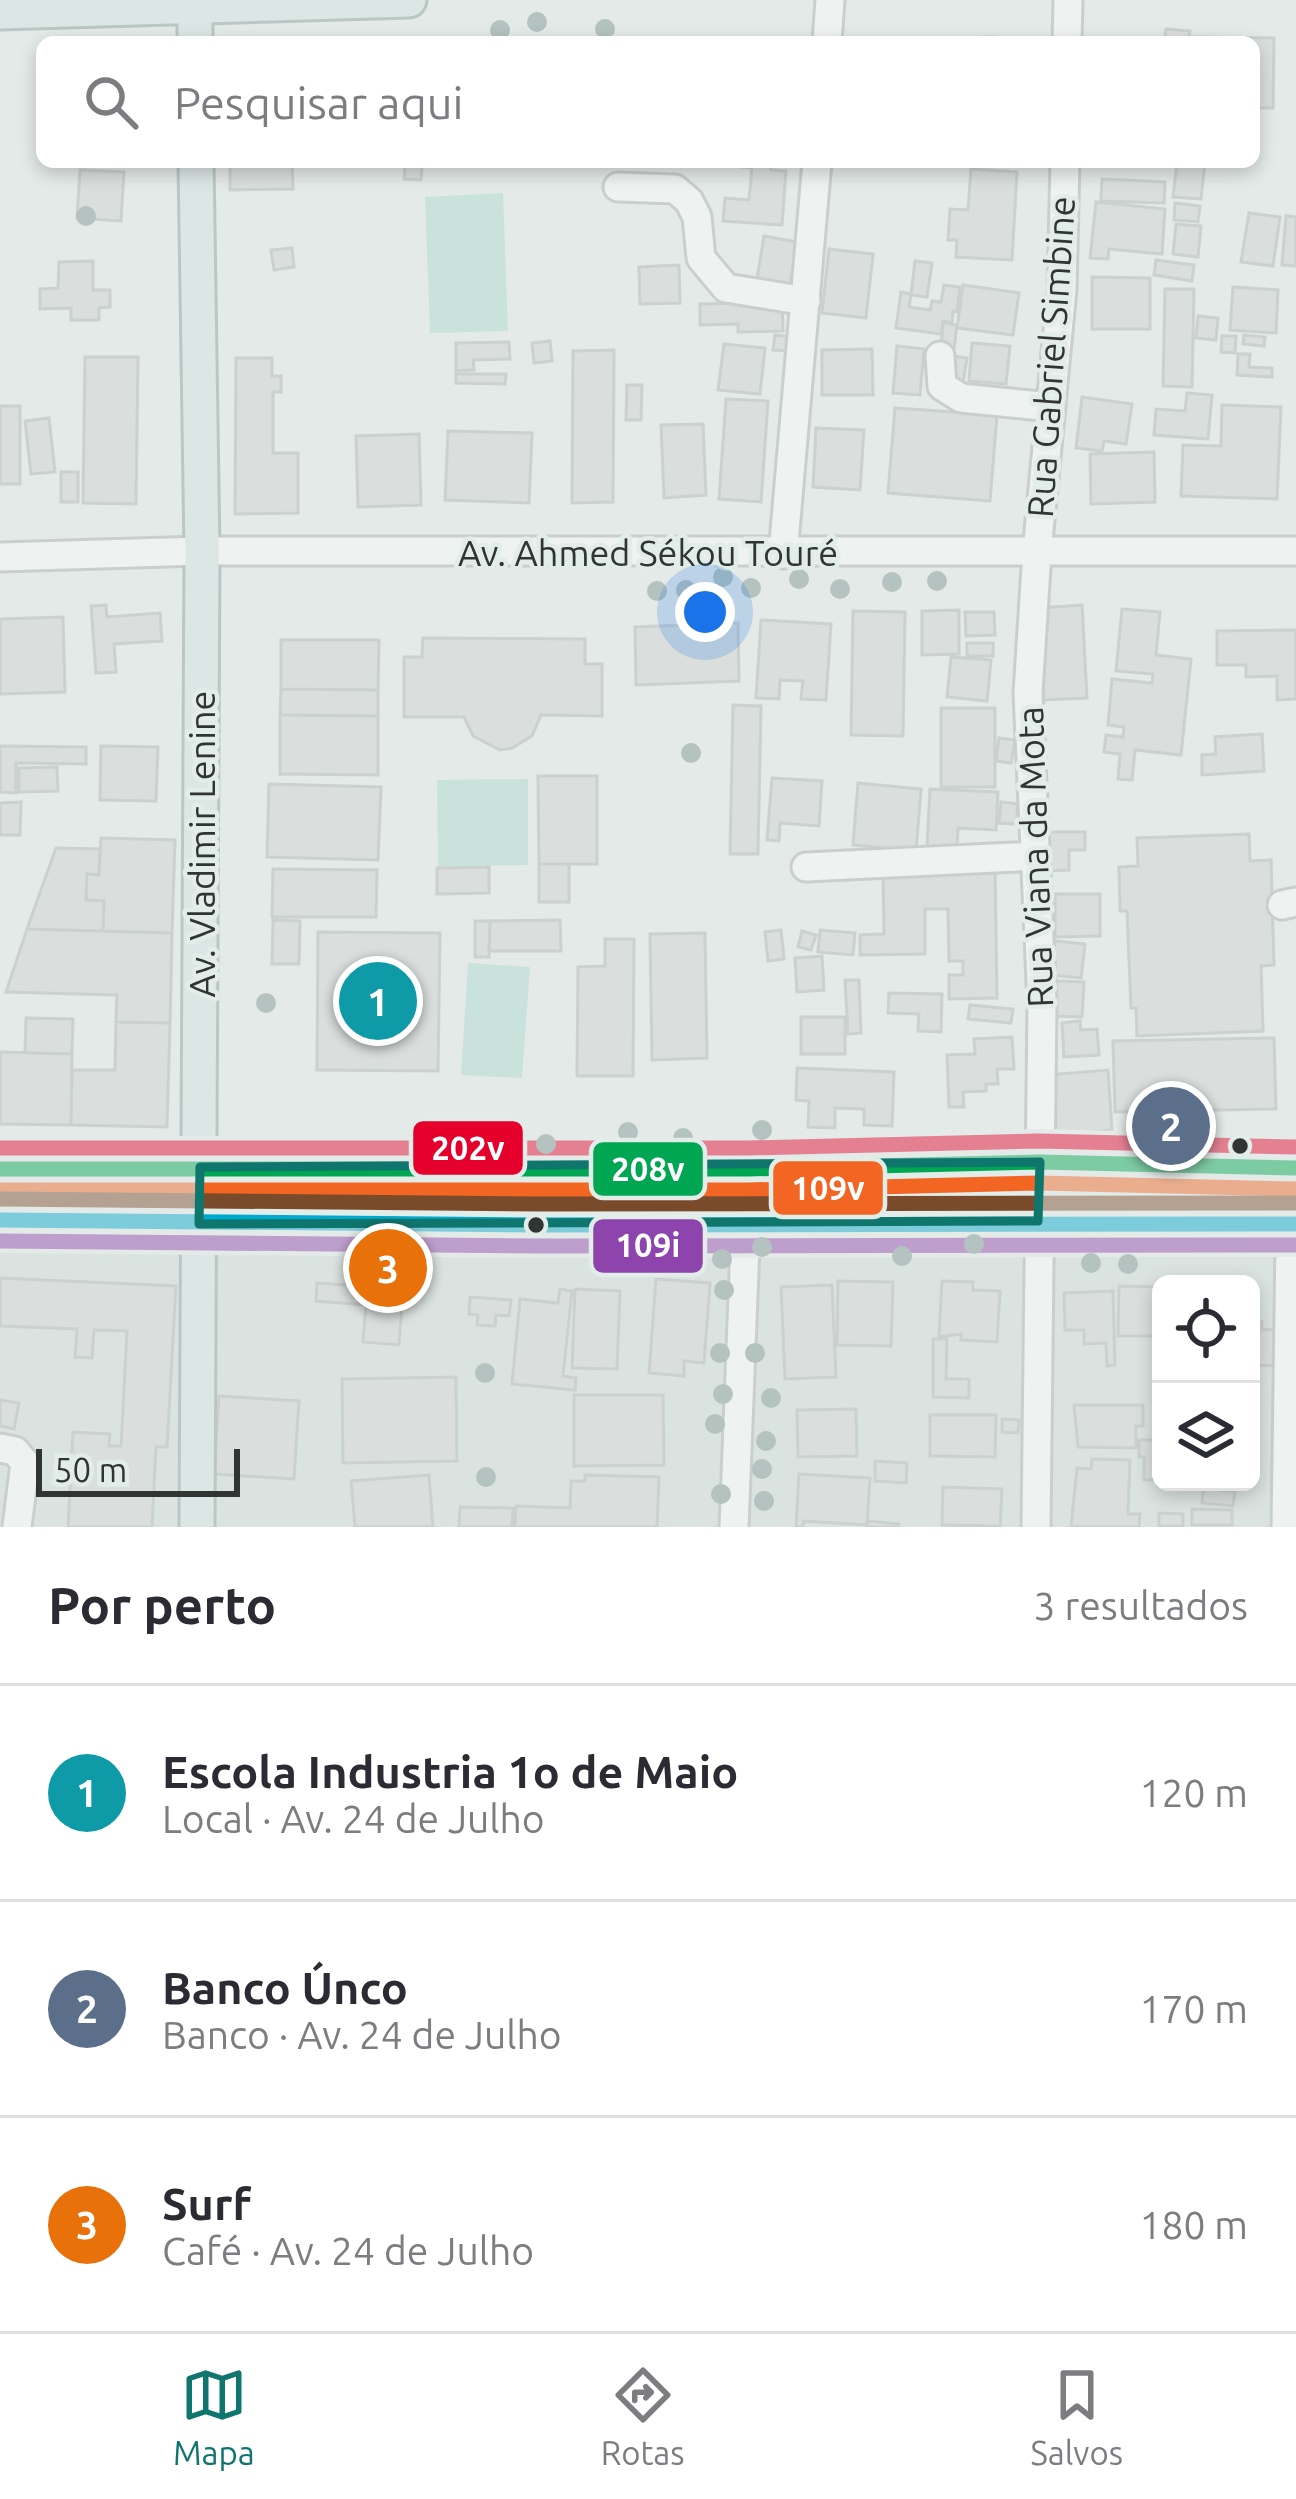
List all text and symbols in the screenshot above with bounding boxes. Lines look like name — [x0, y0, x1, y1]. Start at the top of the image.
search box — [36, 36, 1260, 168]
icon: search — [78, 69, 144, 135]
text: Pesquisar aqui — [174, 77, 463, 128]
street label: Rua Gabriel Simbine — [1019, 195, 1082, 519]
street label: Av. Ahmed Sékou Touré — [458, 532, 838, 573]
your location — [675, 582, 735, 642]
street label: Av. Vladimir Lenine — [181, 691, 222, 997]
street label: Rua Viana da Mota — [1009, 706, 1060, 1008]
pin: 1 — [339, 956, 417, 1046]
pin: 2 — [1132, 1081, 1210, 1171]
line badge: 202v — [411, 1119, 525, 1177]
text: 202v — [431, 1129, 505, 1166]
unlabelled marker — [1229, 1135, 1251, 1157]
line badge: 208v — [591, 1140, 705, 1198]
text: 208v — [611, 1150, 685, 1187]
line badge: 109v — [771, 1159, 885, 1217]
text: 109v — [791, 1169, 865, 1206]
unlabelled marker — [525, 1214, 547, 1236]
line badge: 109i — [591, 1217, 705, 1275]
pin: 3 — [349, 1223, 427, 1313]
text: 109i — [615, 1226, 681, 1263]
map controls — [1152, 1275, 1260, 1491]
button: locate — [1152, 1275, 1260, 1383]
button: layers — [1152, 1383, 1260, 1491]
scale bar — [36, 1443, 240, 1496]
text: 50 m — [54, 1451, 127, 1488]
text: Por perto — [48, 1576, 276, 1634]
text: 3 resultados — [1034, 1584, 1248, 1627]
text: Escola Industria 1o de Maio — [162, 1746, 738, 1797]
text: 1 — [76, 1771, 98, 1814]
text: 120 m — [1139, 1771, 1248, 1814]
text: Local · Av. 24 de Julho — [162, 1797, 545, 1840]
text: Banco Únco — [162, 1962, 408, 2013]
text: 2 — [76, 1987, 98, 2030]
text: 170 m — [1139, 1987, 1248, 2030]
text: Banco · Av. 24 de Julho — [162, 2013, 562, 2056]
text: Surf — [162, 2178, 251, 2229]
text: 3 — [76, 2203, 98, 2246]
text: 180 m — [1139, 2203, 1248, 2246]
text: Café · Av. 24 de Julho — [162, 2229, 534, 2272]
tab: Mapa — [173, 2362, 255, 2471]
tab: Rotas — [601, 2362, 685, 2471]
tab: Salvos — [1030, 2362, 1123, 2471]

